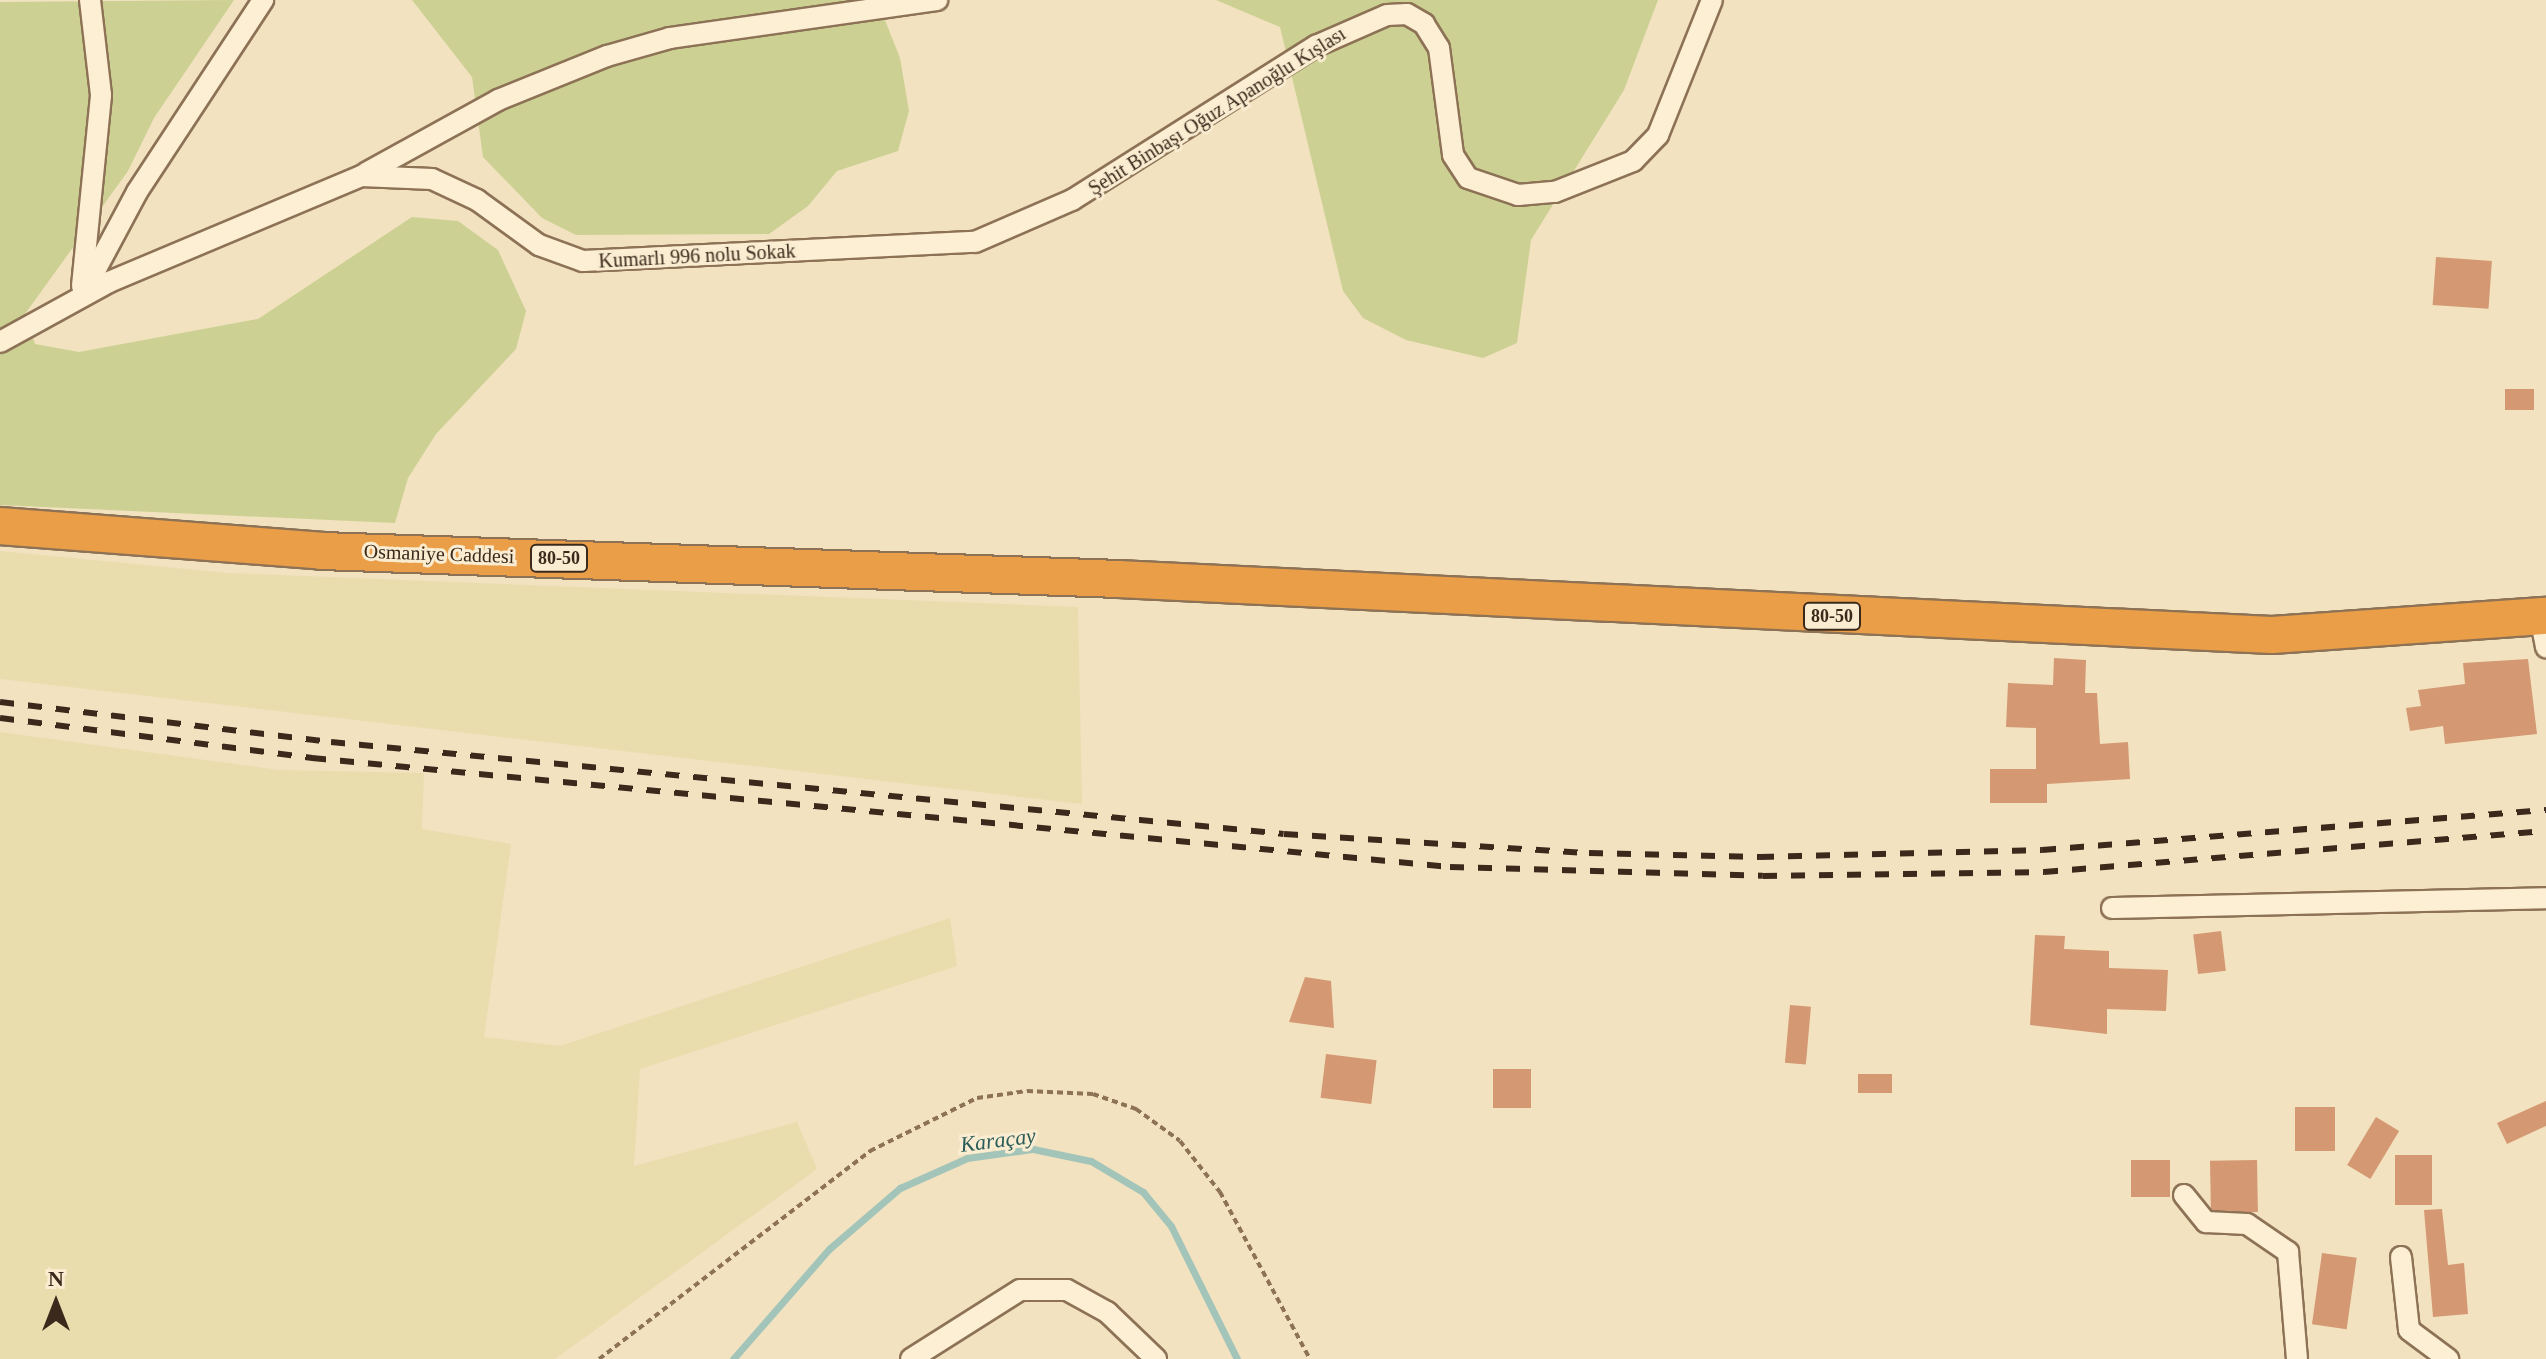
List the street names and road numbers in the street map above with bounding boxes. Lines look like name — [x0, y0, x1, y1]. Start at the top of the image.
street label: Şehit Binbaşı Oğuz Apanoğlu Kışlası — [1083, 21, 1351, 201]
street label: Kumarlı 996 nolu Sokak — [598, 239, 796, 273]
street label: Osmaniye Caddesi — [363, 539, 515, 569]
road number: 80-50 — [529, 544, 589, 572]
road number: 80-50 — [1802, 602, 1862, 630]

